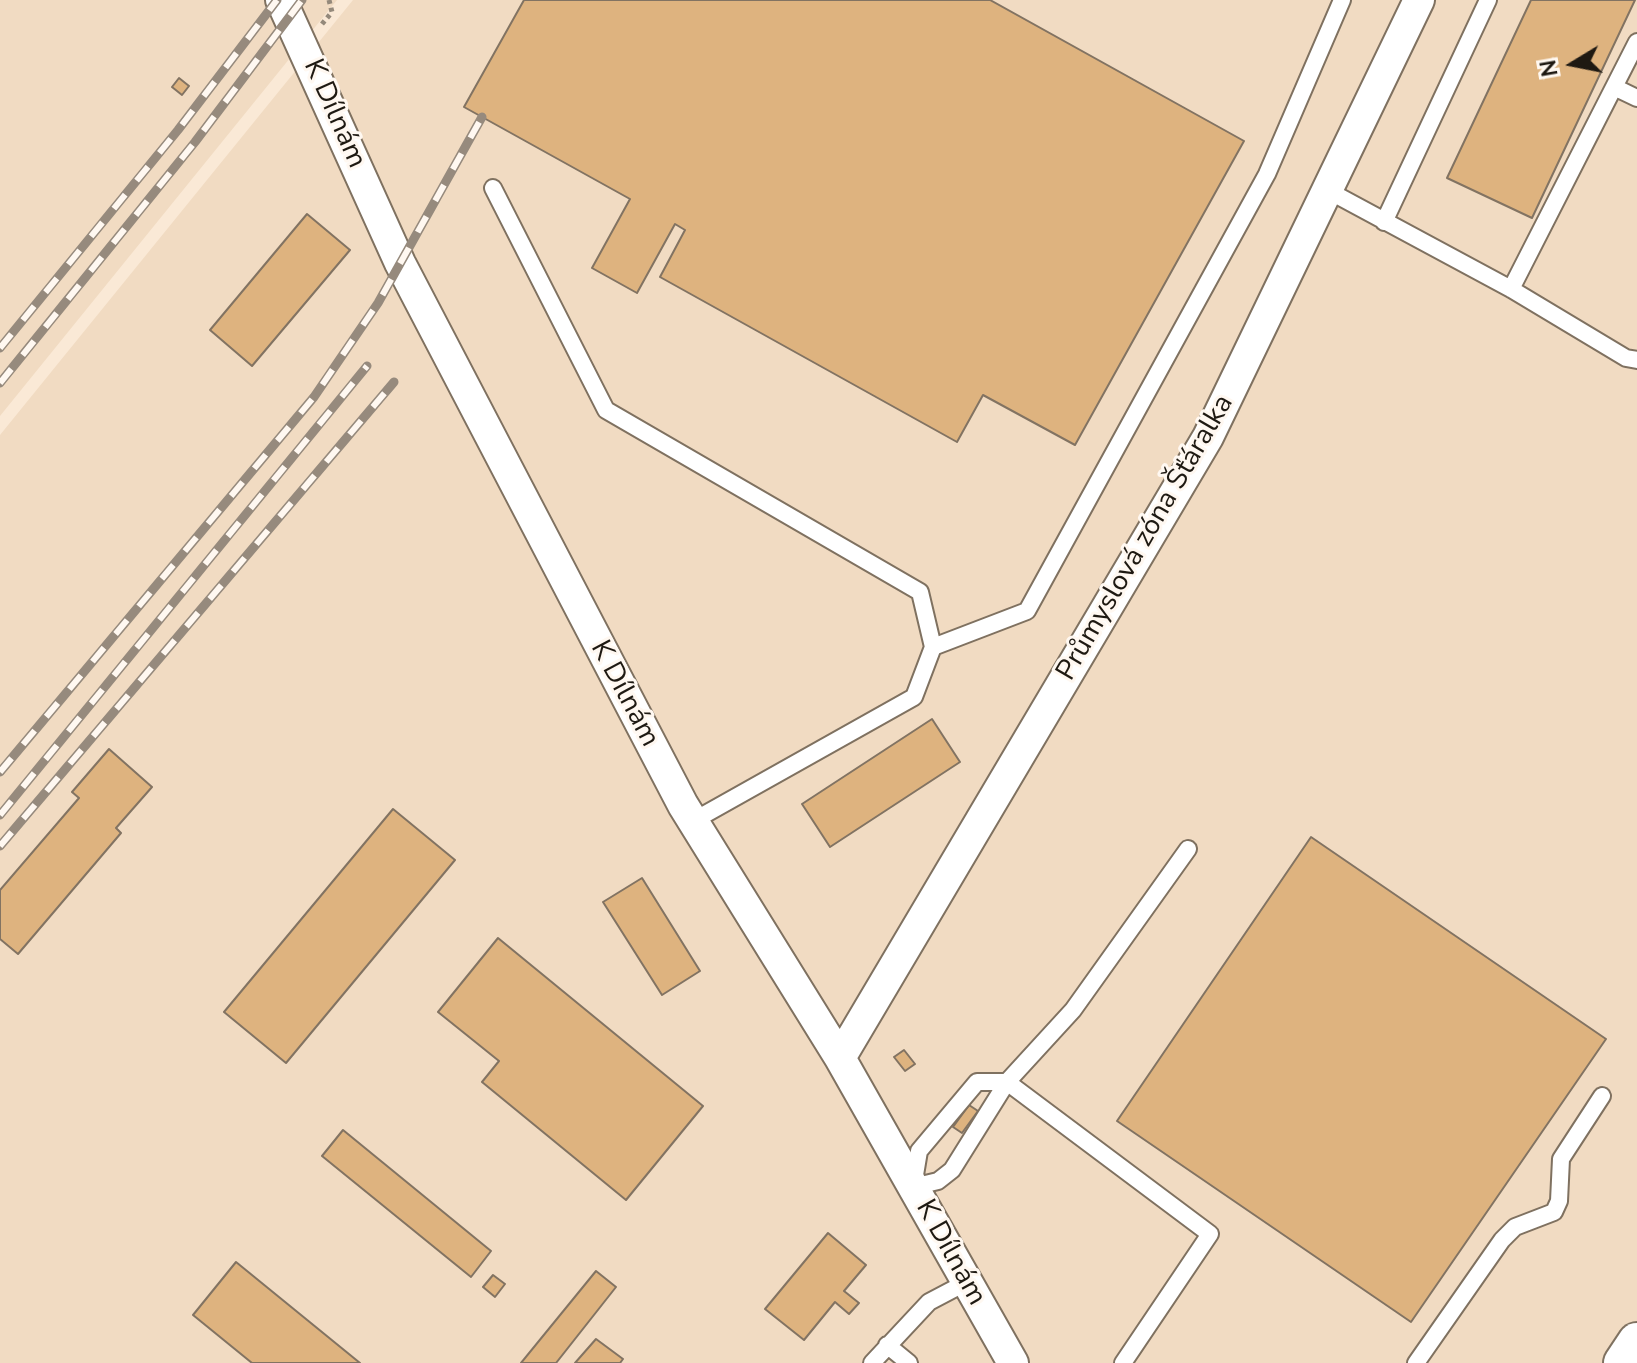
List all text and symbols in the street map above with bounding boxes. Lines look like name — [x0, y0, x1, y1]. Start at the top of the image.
north arrow — [1533, 24, 1613, 104]
street label: K Dílnám — [295, 54, 373, 174]
text: N — [1533, 57, 1566, 79]
street label: Průmyslová zóna Šťáralka — [1050, 389, 1242, 687]
street label: K Dílnám — [582, 635, 666, 753]
street label: K Dílnám — [907, 1194, 993, 1312]

